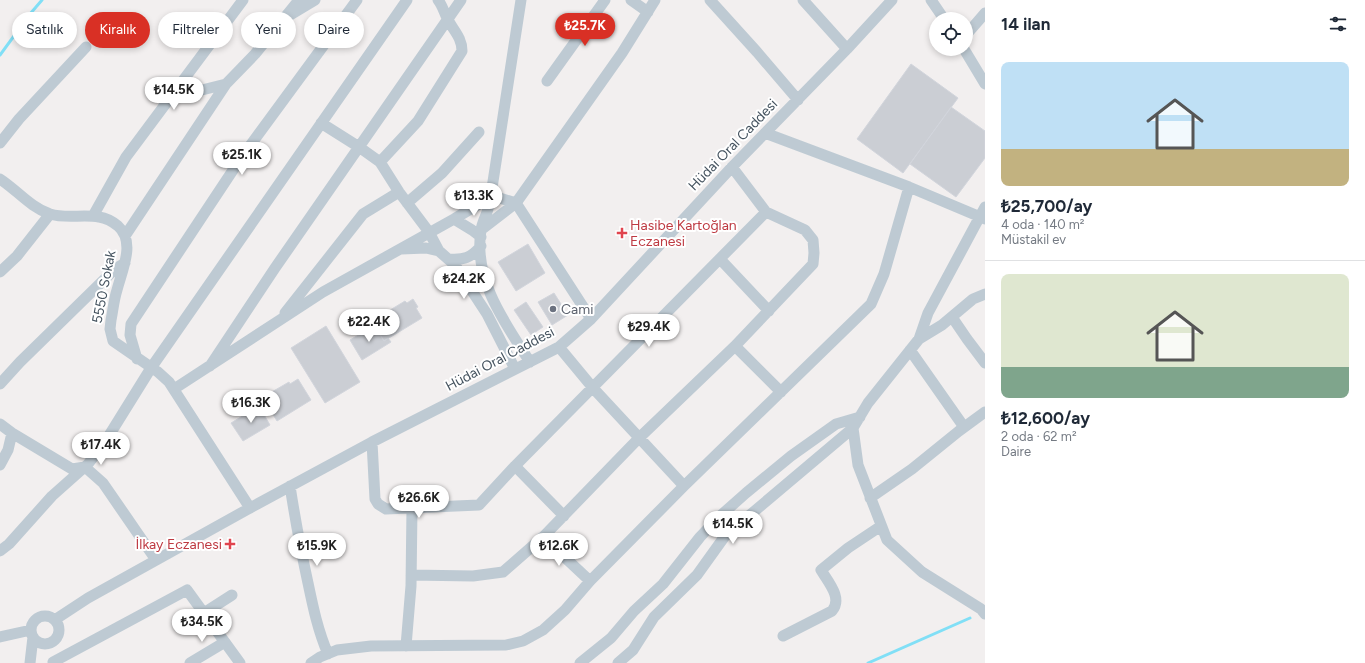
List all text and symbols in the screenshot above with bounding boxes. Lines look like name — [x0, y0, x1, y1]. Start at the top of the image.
chip: Satılık — [12, 12, 77, 48]
chip: Kiralık — [85, 12, 150, 48]
chip: Filtreler — [158, 12, 233, 48]
chip: Yeni — [241, 12, 296, 48]
chip: Daire — [304, 12, 364, 48]
map controls — [929, 12, 973, 56]
button: locate — [929, 12, 973, 56]
pin: ₺25.7K — [552, 13, 618, 47]
icon: filters — [1327, 13, 1349, 35]
text: 14 ilan — [1001, 14, 1050, 34]
text: ₺25.7K — [564, 18, 606, 33]
pin: ₺14.5K — [141, 77, 207, 111]
text: ₺14.5K — [154, 82, 194, 97]
icon: home — [1139, 88, 1211, 160]
street label: Hüdai Oral Caddesi — [685, 96, 781, 194]
pin: ₺25.1K — [209, 142, 275, 176]
text: ₺25.1K — [222, 147, 262, 162]
pin: ₺13.3K — [441, 183, 507, 217]
text: ₺13.3K — [454, 188, 494, 203]
text: ₺25,700/ay — [1001, 196, 1092, 216]
place label: Hasibe Kartoğlan Eczanesi — [630, 217, 737, 250]
text: 4 oda · 140 m² — [1001, 217, 1085, 232]
marker: Hasibe Kartoğlan Eczanesi — [617, 228, 627, 238]
text: Müstakil ev — [1001, 232, 1066, 247]
street label: 5550 Sokak — [89, 249, 119, 325]
pin: ₺24.2K — [431, 266, 497, 300]
text: ₺24.2K — [443, 271, 485, 286]
icon: home — [1139, 300, 1211, 372]
place label: Cami — [561, 301, 593, 318]
marker: Cami — [548, 304, 558, 314]
pin: ₺22.4K — [336, 309, 402, 343]
text: ₺22.4K — [348, 314, 390, 329]
pin: ₺29.4K — [616, 314, 682, 348]
text: ₺29.4K — [628, 319, 670, 334]
street label: Hüdai Oral Caddesi — [443, 323, 557, 395]
pin: ₺16.3K — [218, 390, 284, 424]
text: ₺16.3K — [231, 395, 271, 410]
text: ₺12,600/ay — [1001, 408, 1090, 428]
text: 2 oda · 62 m² — [1001, 429, 1077, 444]
pin: ₺17.4K — [68, 432, 134, 466]
text: ₺17.4K — [81, 437, 121, 452]
text: Daire — [1001, 444, 1031, 459]
pin: ₺26.6K — [386, 485, 452, 519]
text: ₺26.6K — [398, 490, 440, 505]
pin: ₺14.5K — [700, 511, 766, 545]
text: ₺14.5K — [713, 516, 753, 531]
pin: ₺15.9K — [284, 533, 350, 567]
pin: ₺12.6K — [526, 533, 592, 567]
place label: İlkay Eczanesi — [136, 536, 222, 553]
text: ₺15.9K — [297, 538, 337, 553]
text: ₺12.6K — [539, 538, 579, 553]
marker: İlkay Eczanesi — [225, 539, 235, 549]
pin: ₺34.5K — [169, 609, 235, 643]
text: ₺34.5K — [181, 614, 223, 629]

